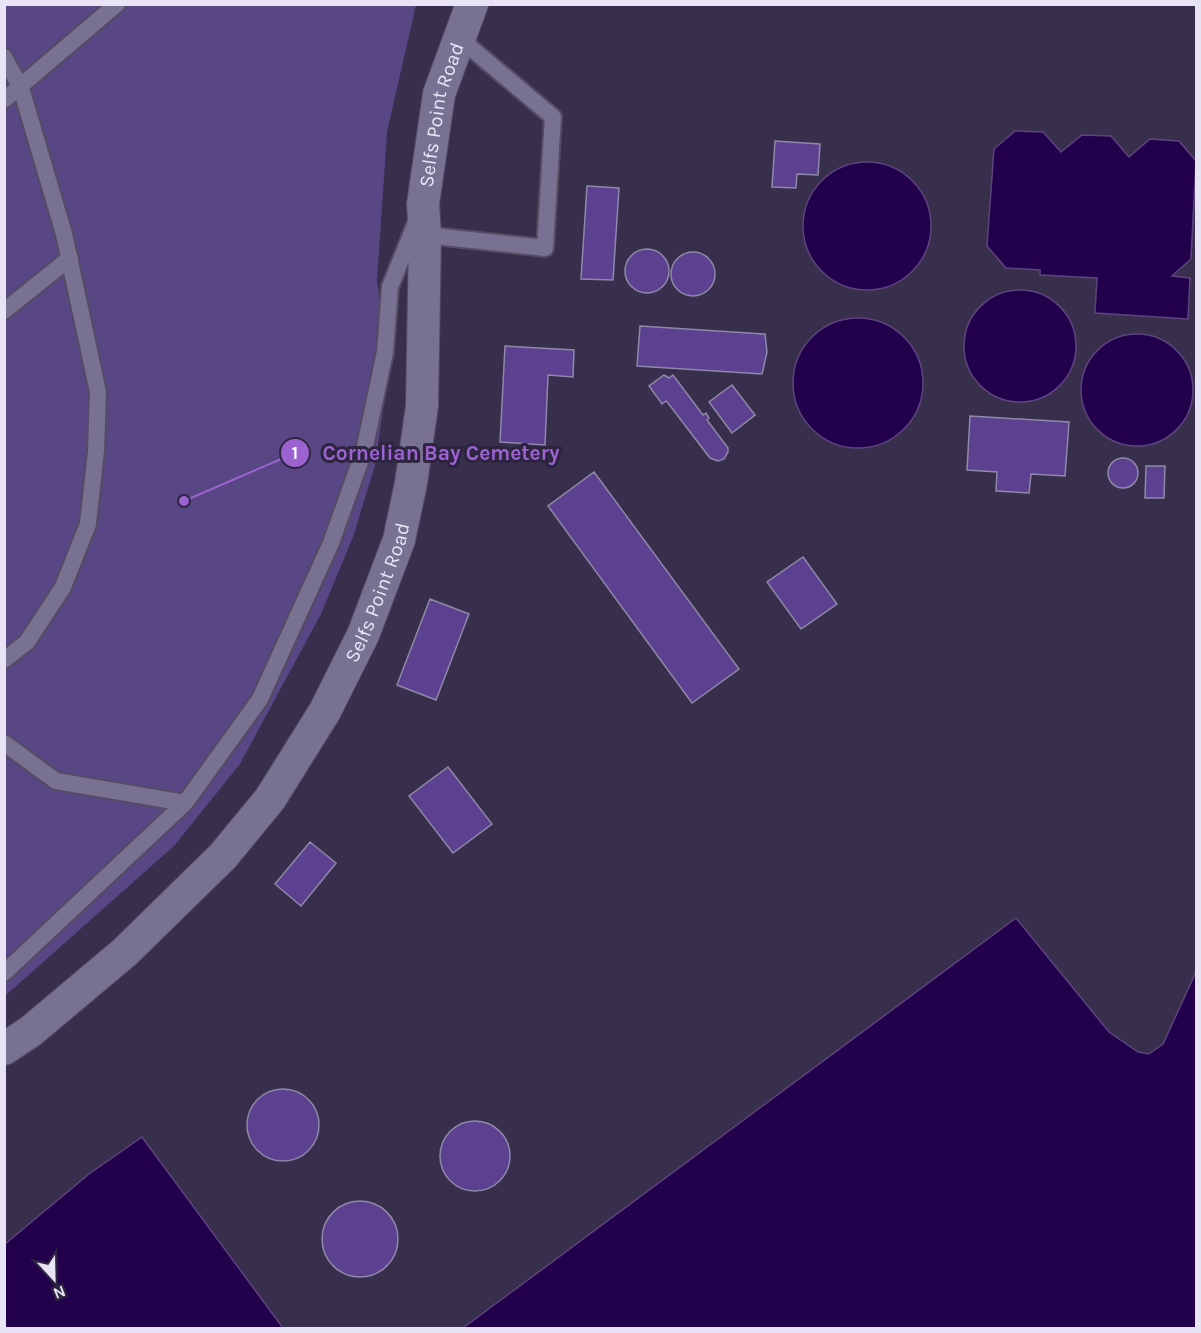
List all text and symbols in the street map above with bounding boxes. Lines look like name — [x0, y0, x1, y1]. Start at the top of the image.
street label: Selfs Point Road — [414, 39, 468, 189]
callout: Cornelian Bay Cemetery — [280, 433, 571, 472]
text: Cornelian Bay Cemetery — [322, 441, 560, 465]
text: 1 — [292, 442, 298, 464]
street label: Selfs Point Road — [340, 521, 414, 666]
north arrow — [24, 1249, 84, 1309]
text: N — [51, 1281, 68, 1303]

